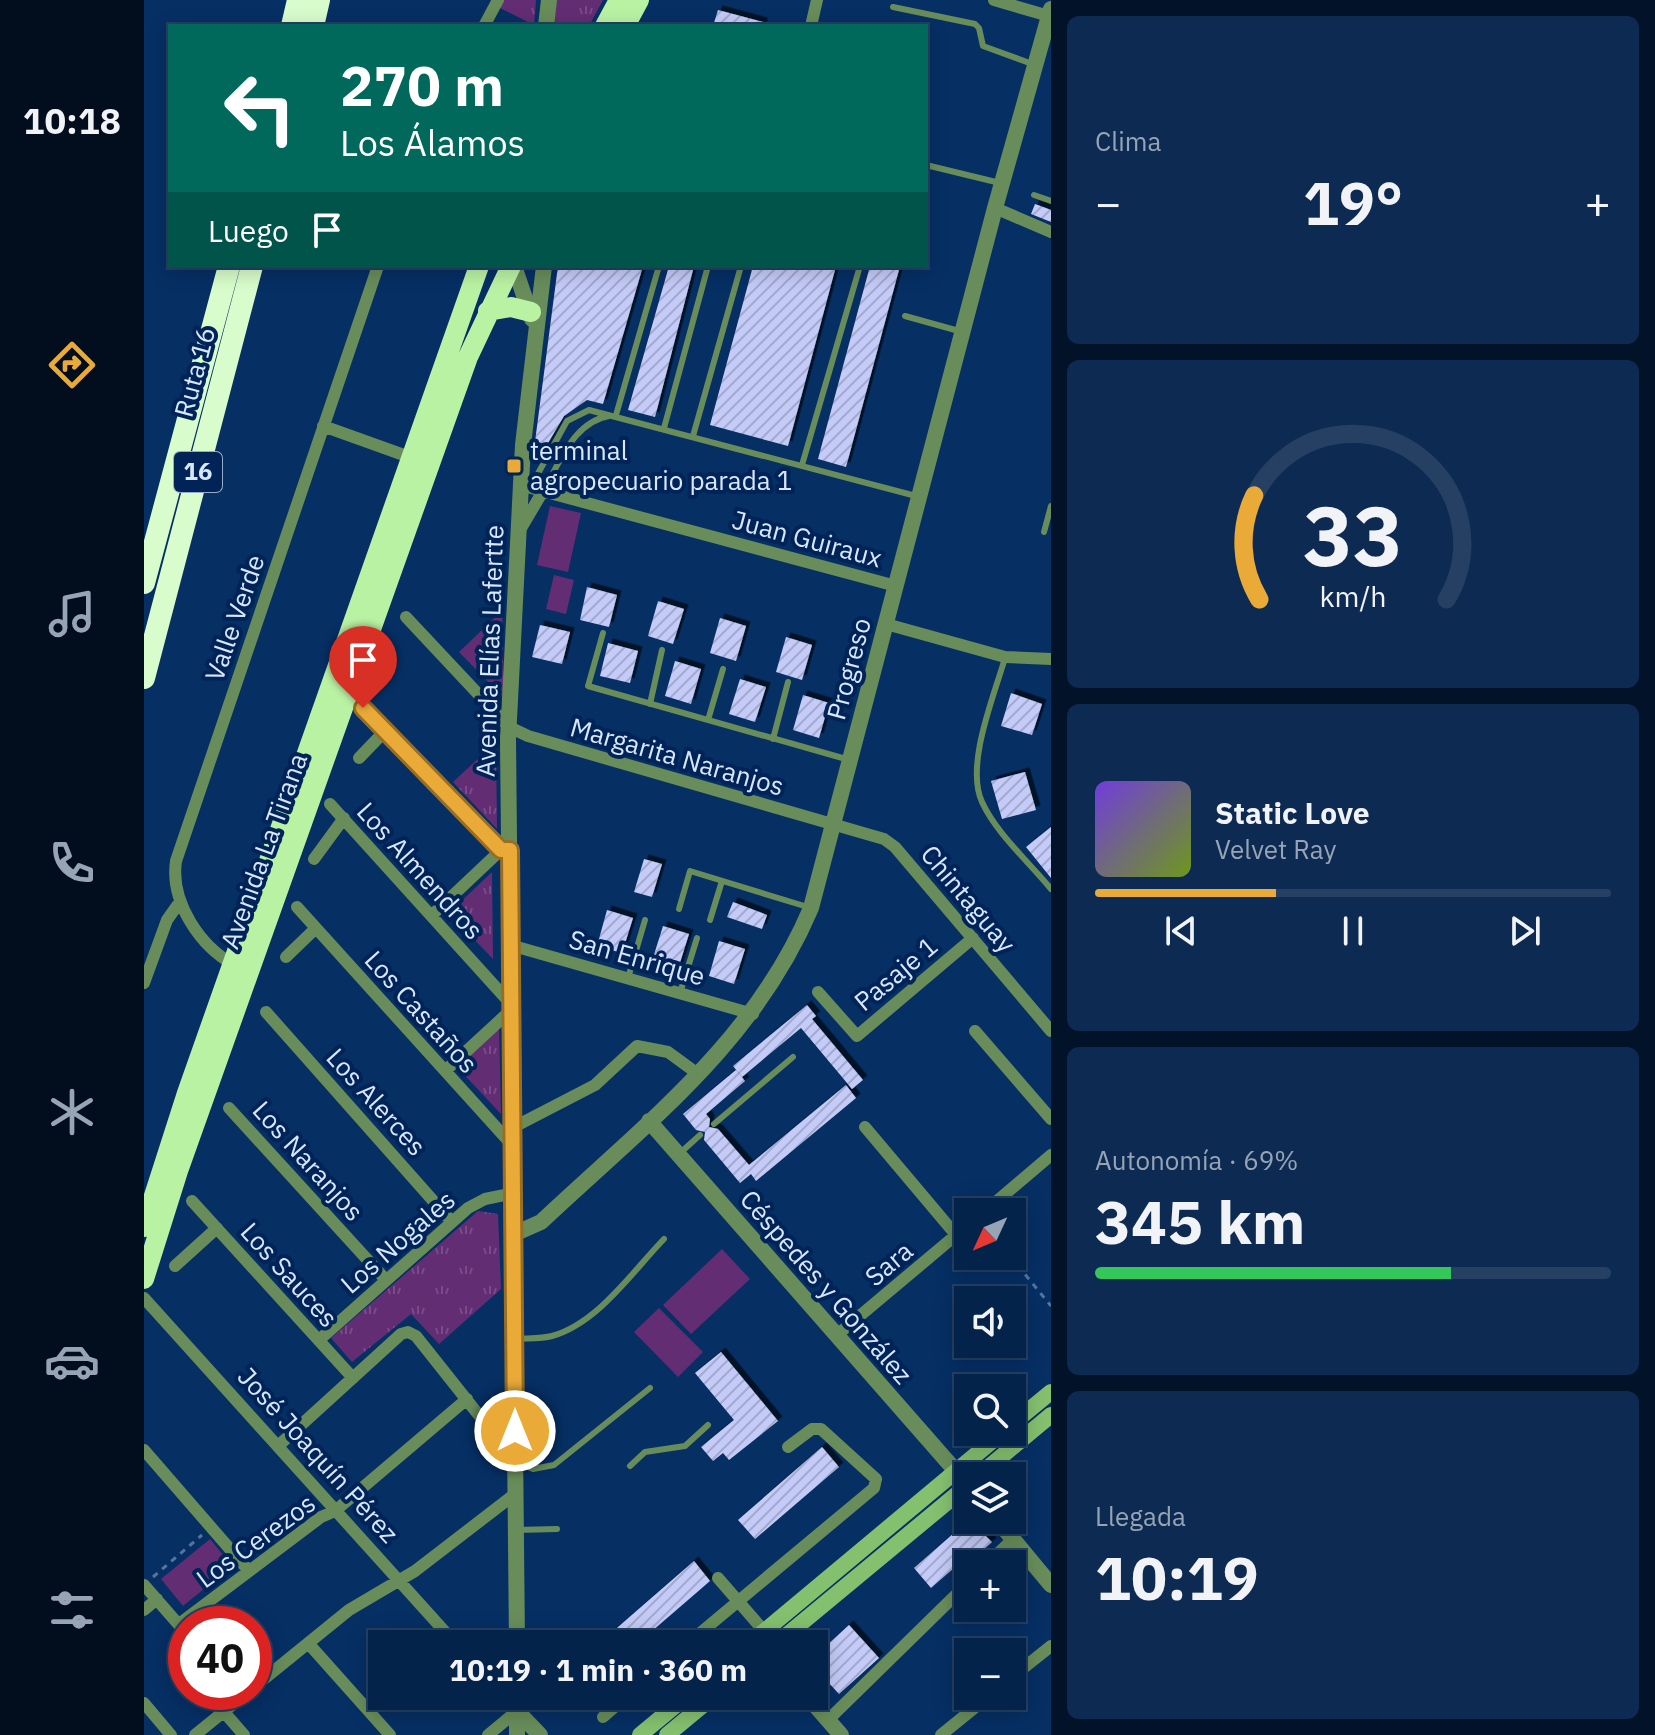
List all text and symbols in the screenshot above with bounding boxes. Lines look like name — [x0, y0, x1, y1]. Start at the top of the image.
text: 270 m — [340, 49, 504, 121]
icon: left — [208, 56, 312, 160]
text: 10:18 — [23, 97, 121, 144]
text: Los Álamos — [340, 119, 525, 166]
text: Clima — [1095, 124, 1161, 158]
text: 19° — [1303, 163, 1403, 242]
text: − — [1095, 174, 1121, 231]
text: + — [1585, 174, 1611, 231]
icon: arrive — [305, 208, 349, 252]
text: Luego — [208, 211, 289, 250]
street label: Ruta 16 — [166, 323, 222, 420]
icon: directions — [44, 337, 100, 393]
place label: terminal agropecuario parada 1 — [530, 433, 792, 497]
road number: 16 — [174, 452, 222, 492]
marker: terminal agropecuario parada 1 — [505, 457, 523, 475]
text: 33 — [1303, 480, 1403, 588]
street label: Juan Guiraux — [729, 502, 886, 574]
street label: Avenida Elías Lafertte — [468, 524, 510, 778]
street label: Valle Verde — [197, 550, 272, 685]
text: km/h — [1319, 578, 1387, 615]
icon: music — [44, 586, 100, 642]
street label: Progreso — [818, 614, 878, 723]
pin — [329, 626, 397, 708]
icon: arrive — [341, 638, 385, 682]
street label: Margarita Naranjos — [566, 709, 788, 803]
street label: Avenida La Tirana — [212, 748, 314, 953]
text: Static Love — [1215, 793, 1370, 832]
street label: Los Almendros — [350, 795, 491, 946]
text: Velvet Ray — [1215, 832, 1336, 866]
icon: phone — [44, 835, 100, 891]
street label: Chintaguay — [914, 838, 1024, 959]
icon: previous — [1159, 909, 1203, 953]
icon: pause — [1331, 909, 1375, 953]
icon: next — [1503, 909, 1547, 953]
street label: San Enrique — [565, 921, 709, 993]
street label: Pasaje 1 — [847, 929, 944, 1018]
street label: Los Castaños — [358, 943, 486, 1080]
street label: Los Alerces — [319, 1040, 434, 1162]
icon: climate — [44, 1084, 100, 1140]
street label: Los Naranjos — [246, 1093, 372, 1228]
text: Autonomía · 69% — [1095, 1143, 1298, 1177]
street label: Los Nogales — [333, 1182, 462, 1300]
street label: Céspedes y González — [733, 1182, 920, 1390]
text: 345 km — [1095, 1182, 1305, 1261]
north arrow — [954, 1198, 1026, 1270]
map controls — [954, 1198, 1026, 1710]
street label: Los Sauces — [234, 1215, 346, 1334]
street label: Sara — [857, 1233, 919, 1293]
button: sound — [954, 1286, 1026, 1358]
icon: car — [44, 1333, 100, 1389]
street label: José Joaquín Pérez — [231, 1359, 407, 1549]
button: search — [954, 1374, 1026, 1446]
position arrow — [473, 1389, 557, 1473]
button: layers — [954, 1462, 1026, 1534]
street label: Los Cerezos — [189, 1486, 322, 1595]
text: Llegada — [1095, 1499, 1186, 1533]
text: 10:19 — [1095, 1538, 1259, 1617]
button: + — [954, 1550, 1026, 1622]
icon: filters — [44, 1582, 100, 1638]
speed limit sign: 40 — [168, 1606, 272, 1710]
button: − — [954, 1638, 1026, 1710]
text: 10:19 · 1 min · 360 m — [449, 1650, 747, 1689]

